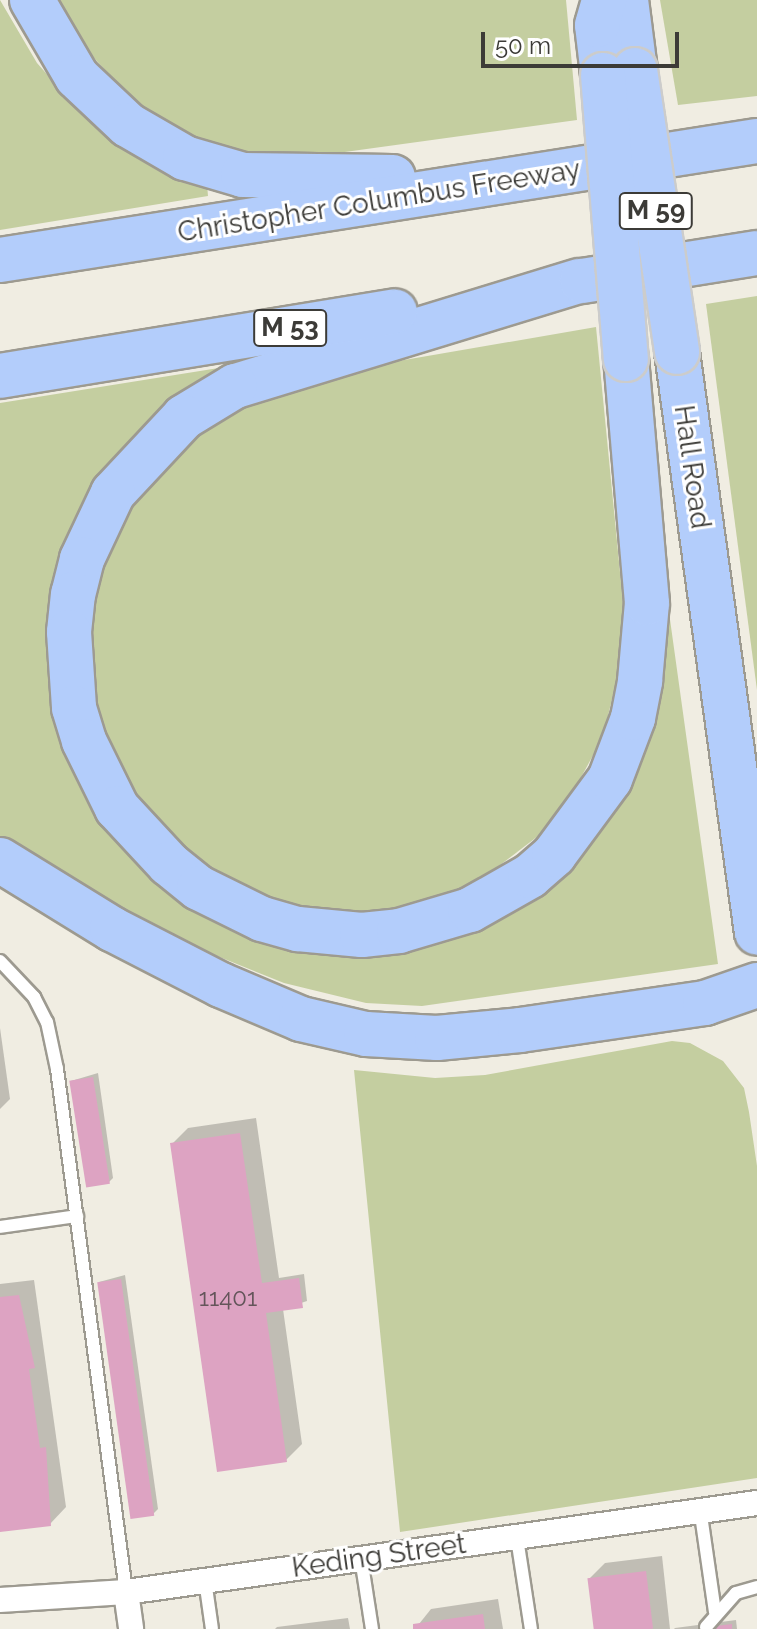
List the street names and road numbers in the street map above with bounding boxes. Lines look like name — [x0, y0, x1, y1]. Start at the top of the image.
street label: Christopher Columbus Freeway — [175, 153, 583, 249]
road number: M 59 — [618, 189, 694, 233]
road number: M 53 — [252, 306, 328, 350]
street label: Hall Road — [667, 403, 717, 531]
street label: Keding Street — [290, 1527, 468, 1585]

